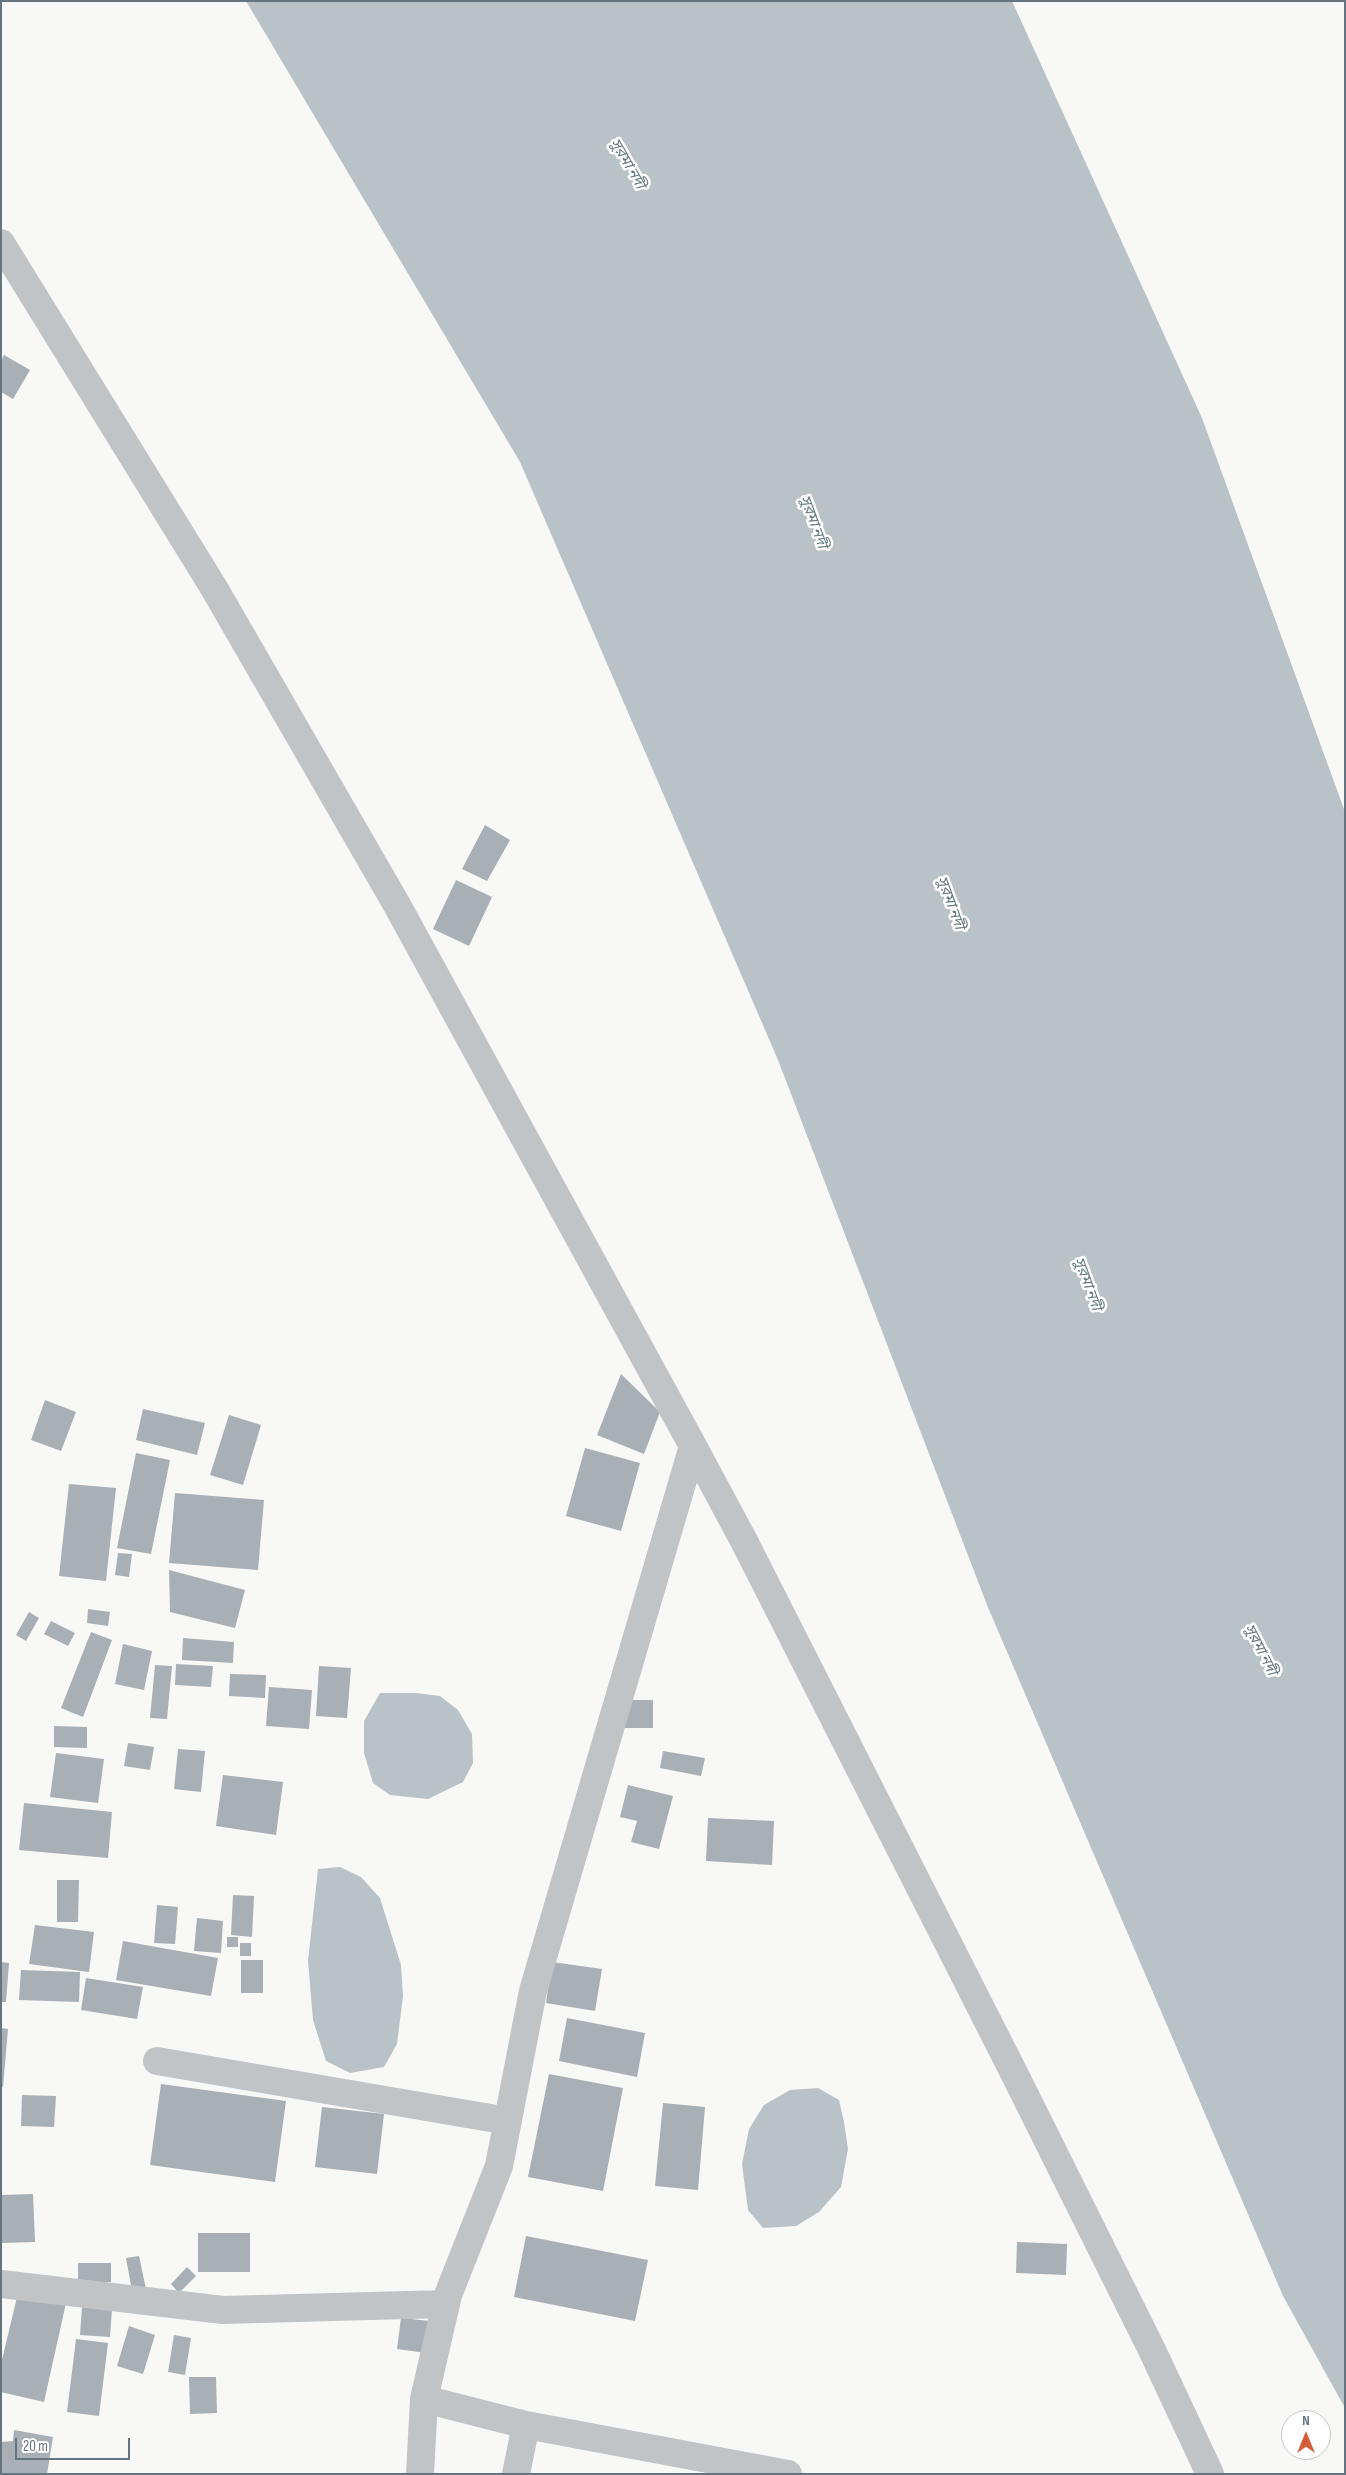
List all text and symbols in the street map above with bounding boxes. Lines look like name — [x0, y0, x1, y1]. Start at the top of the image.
water label: সুরমা নদী — [605, 136, 649, 192]
water label: সুরমা নদী — [795, 493, 831, 551]
water label: সুরমা নদী — [932, 874, 968, 932]
water label: সুরমা নদী — [1069, 1255, 1105, 1313]
water label: সুরমা নদী — [1239, 1621, 1281, 1679]
north arrow — [1281, 2410, 1331, 2460]
text: N — [1302, 2412, 1310, 2429]
scale bar — [18, 2428, 132, 2460]
text: 20 m — [23, 2437, 48, 2456]

